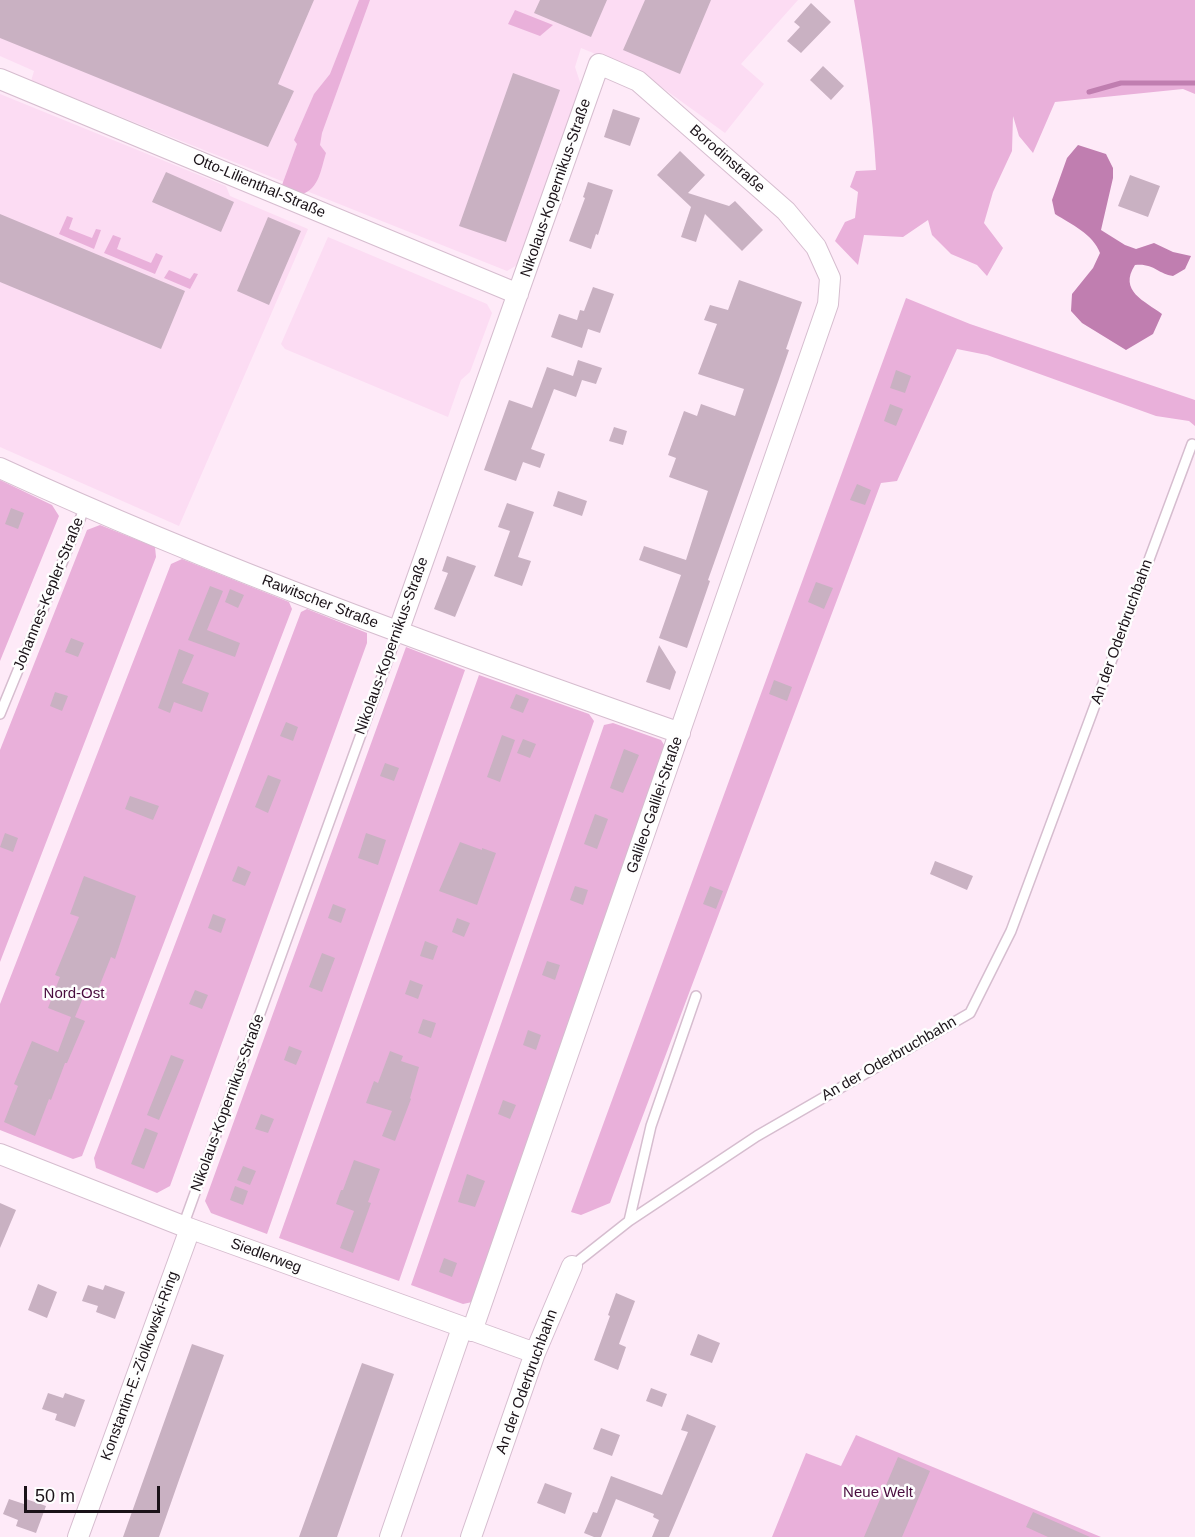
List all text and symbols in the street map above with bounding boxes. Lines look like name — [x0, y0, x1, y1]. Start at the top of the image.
street label: Nikolaus-Kopernikus-Straße — [517, 96, 595, 280]
street label: Borodinstraße — [686, 121, 768, 197]
street label: Otto-Lilienthal-Straße — [190, 150, 328, 222]
street label: Johannes-Kepler-Straße — [10, 515, 88, 673]
street label: Nikolaus-Kopernikus-Straße — [351, 555, 433, 737]
street label: An der Oderbruchbahn — [1087, 557, 1157, 707]
street label: Rawitscher Straße — [259, 571, 381, 633]
street label: Galileo-Galilei-Straße — [623, 734, 687, 876]
park label: Nord-Ost — [44, 985, 104, 1003]
street label: Nikolaus-Kopernikus-Straße — [187, 1012, 269, 1194]
street label: An der Oderbruchbahn — [818, 1013, 960, 1105]
street label: Siedlerweg — [228, 1235, 304, 1277]
street label: Konstantin-E.-Ziolkowski-Ring — [97, 1269, 183, 1463]
street label: An der Oderbruchbahn — [492, 1307, 562, 1457]
scale bar — [27, 1474, 164, 1512]
park label: Neue Welt — [843, 1484, 913, 1502]
text: 50 m — [35, 1486, 75, 1506]

